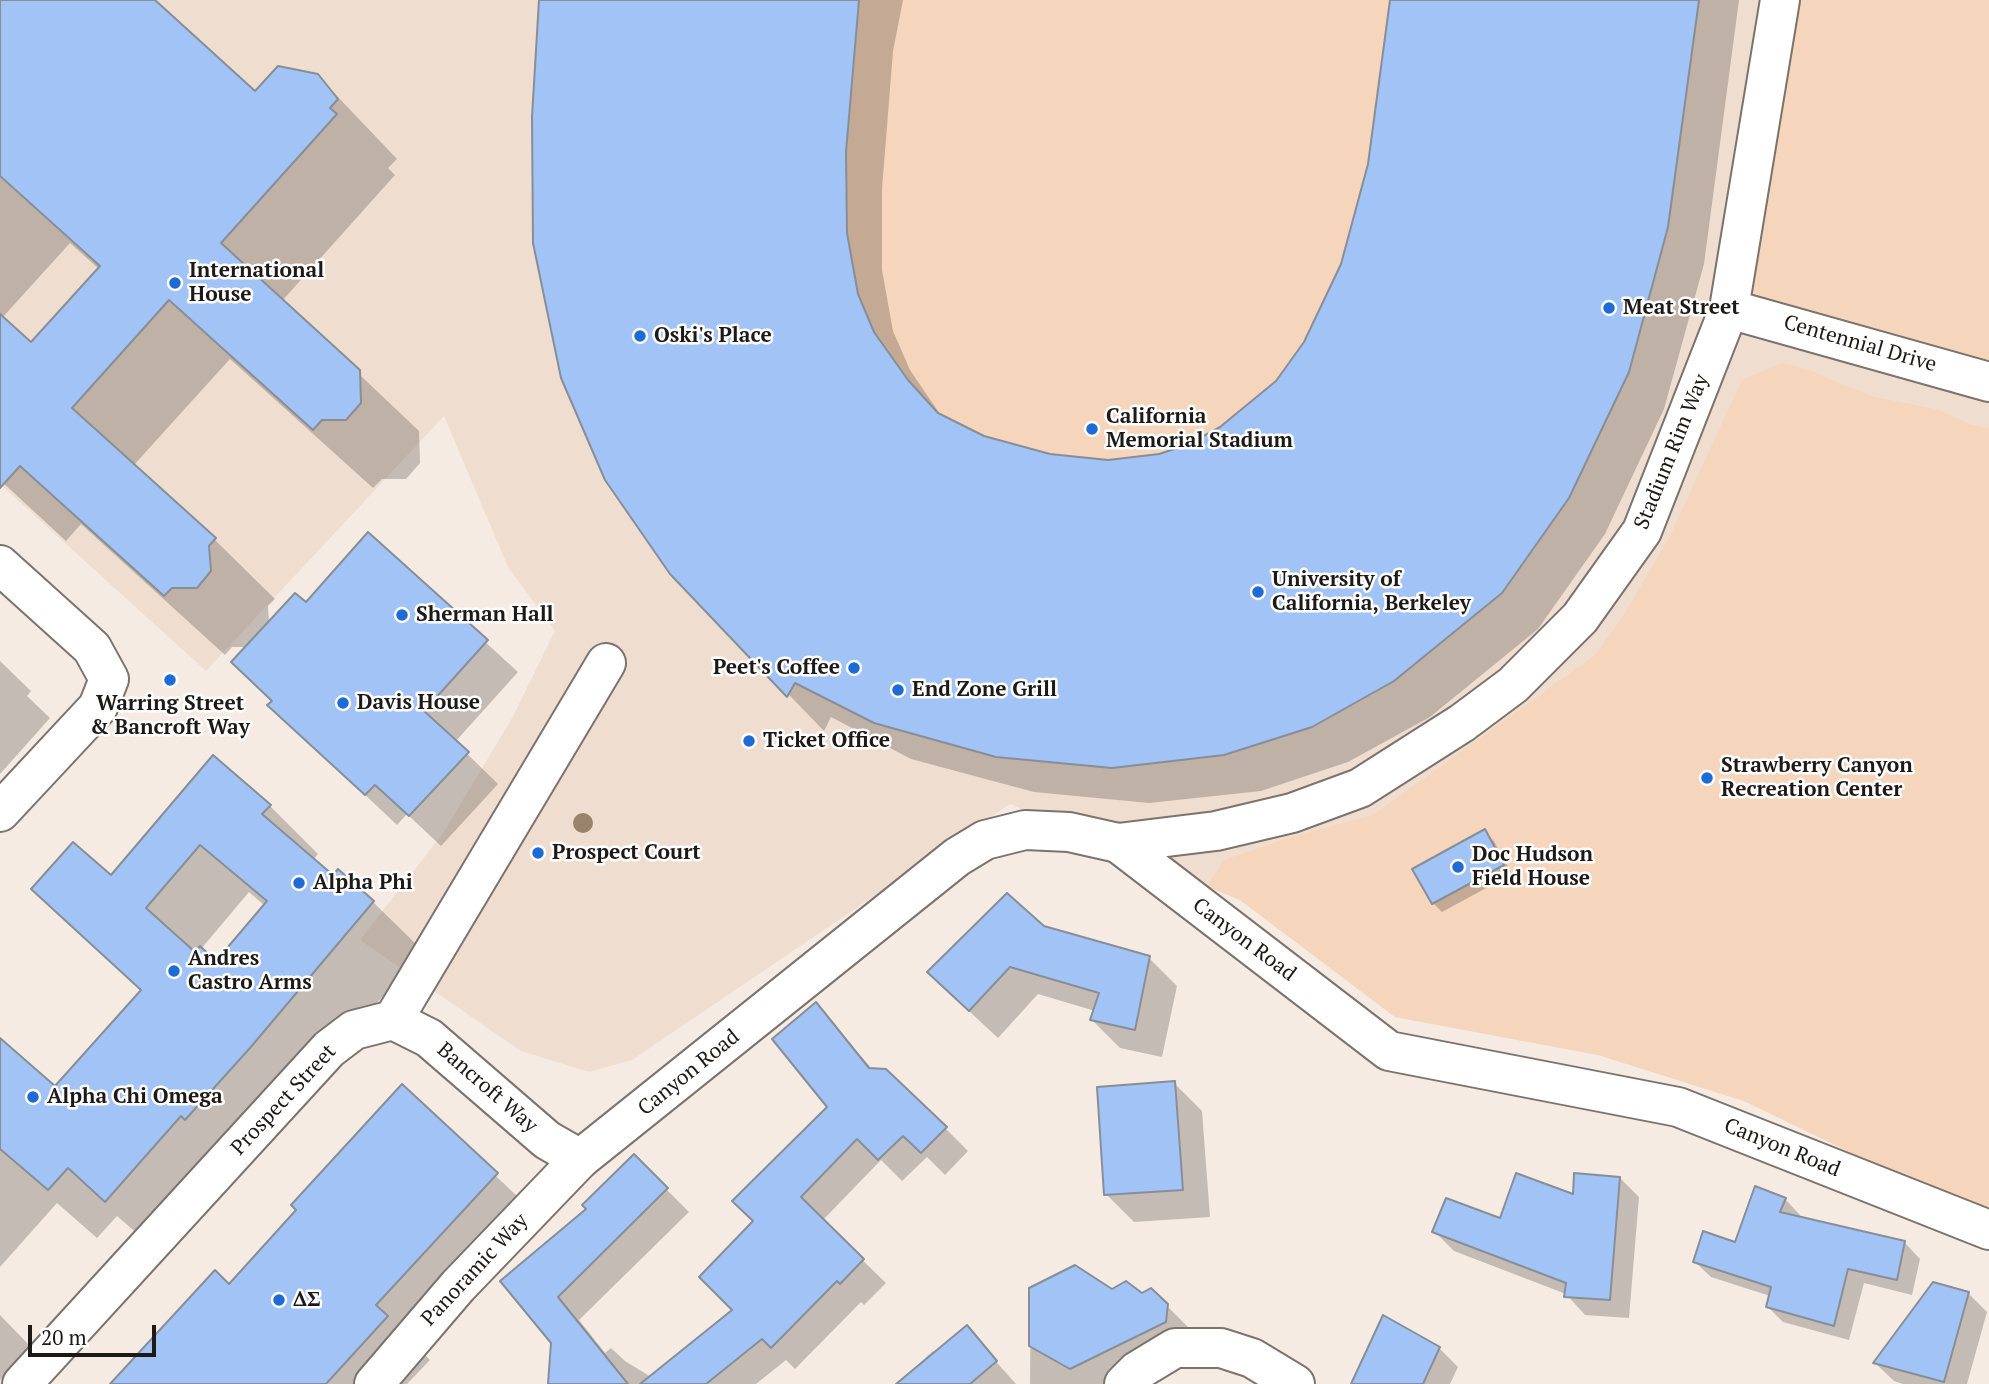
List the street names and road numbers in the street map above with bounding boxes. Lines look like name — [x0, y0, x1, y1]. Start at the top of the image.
street label: Centennial Drive — [1781, 310, 1939, 378]
street label: Stadium Rim Way — [1629, 371, 1715, 533]
street label: Canyon Road — [1187, 893, 1301, 987]
street label: Canyon Road — [633, 1025, 745, 1121]
street label: Bancroft Way — [432, 1038, 542, 1138]
street label: Prospect Street — [226, 1039, 342, 1161]
street label: Canyon Road — [1720, 1113, 1844, 1183]
street label: Panoramic Way — [416, 1209, 534, 1331]

